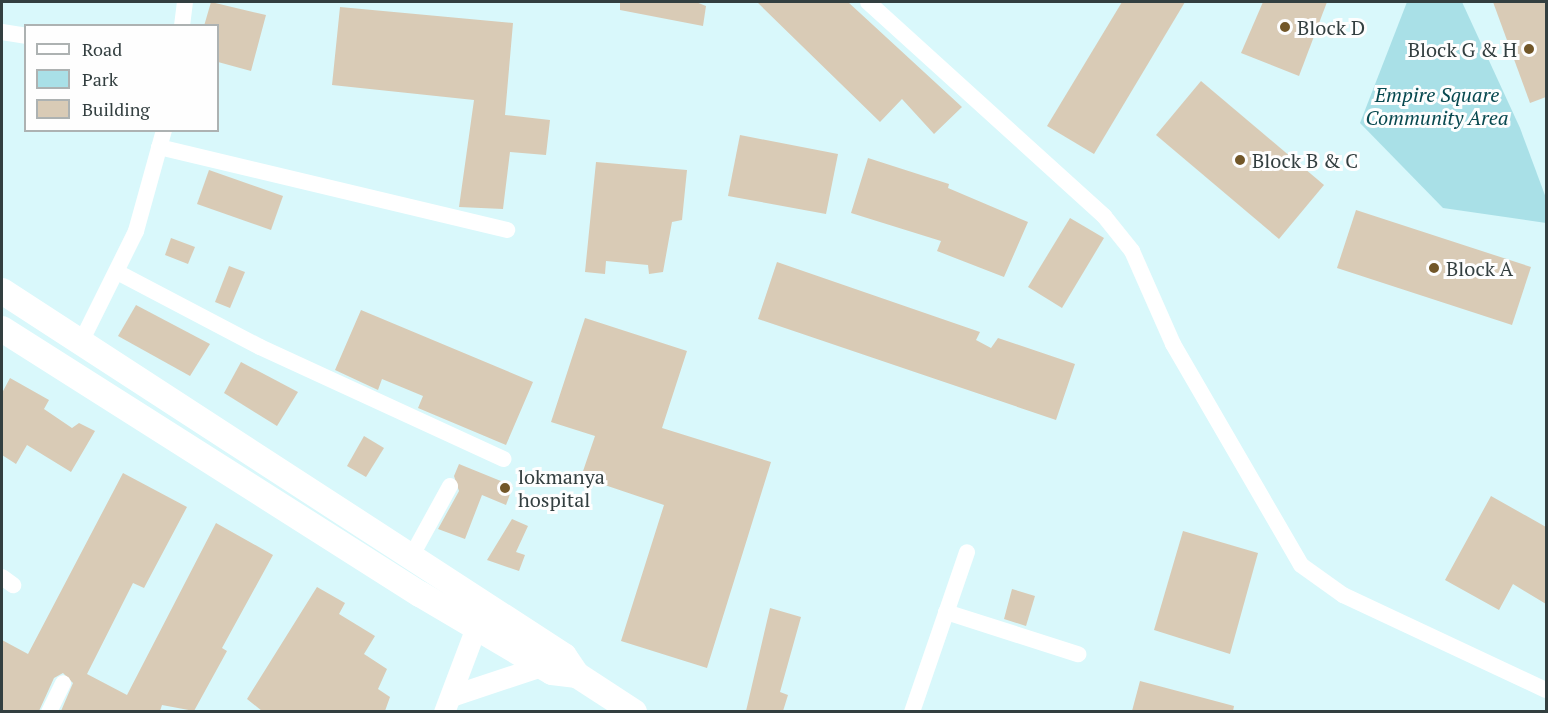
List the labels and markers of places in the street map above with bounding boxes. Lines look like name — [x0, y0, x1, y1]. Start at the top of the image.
place label: Block D — [1297, 15, 1365, 39]
marker: Block D — [1278, 20, 1292, 34]
place label: Block G & H — [1408, 37, 1517, 61]
marker: Block G & H — [1522, 42, 1536, 56]
place label: Block B & C — [1252, 148, 1358, 172]
marker: Block B & C — [1233, 153, 1247, 167]
place label: Block A — [1446, 256, 1514, 280]
marker: Block A — [1427, 261, 1441, 275]
place label: lokmanya hospital — [518, 464, 605, 511]
marker: lokmanya hospital — [496, 479, 514, 497]

